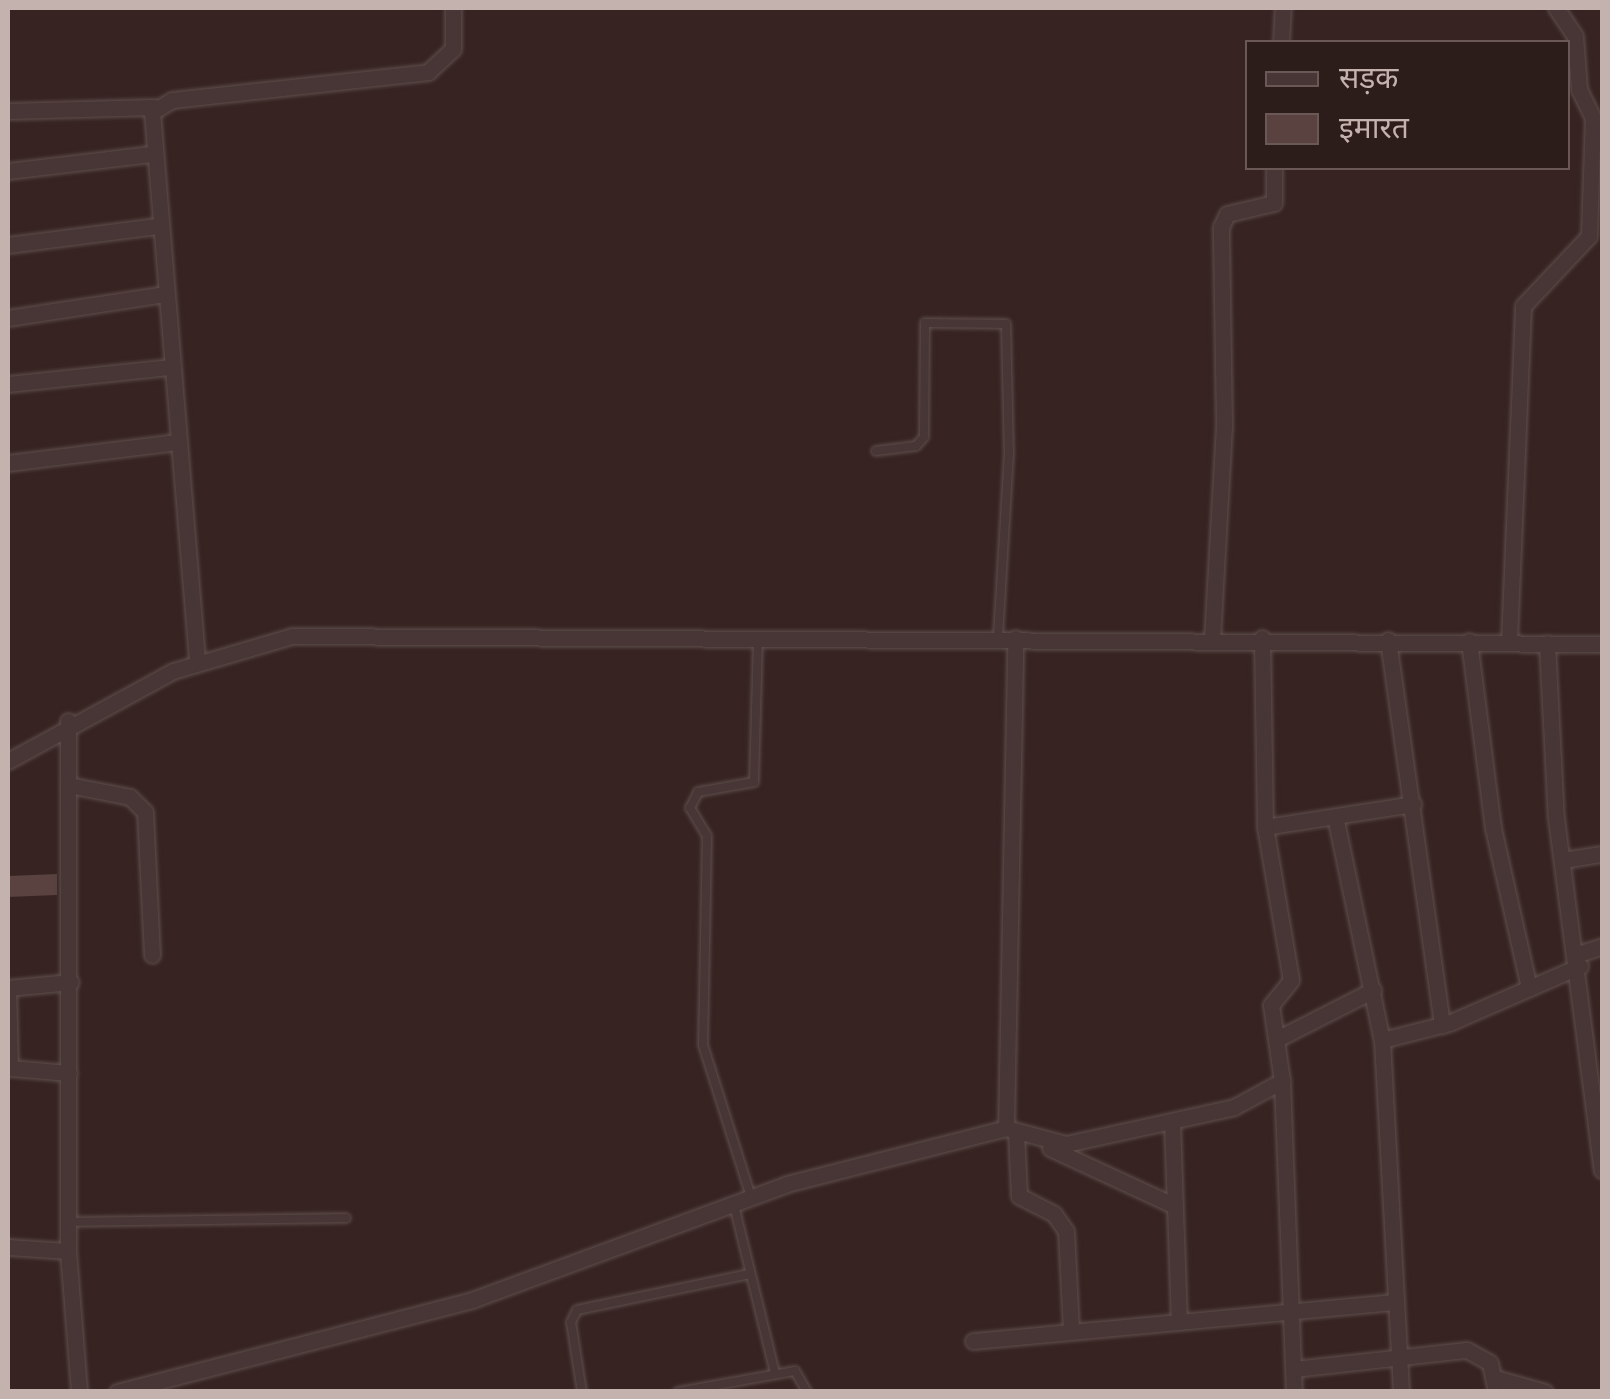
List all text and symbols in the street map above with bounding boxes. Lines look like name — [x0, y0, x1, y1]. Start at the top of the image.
legend — [1245, 40, 1570, 170]
text: सड़क — [1339, 58, 1398, 96]
text: इमारत — [1339, 108, 1409, 146]

